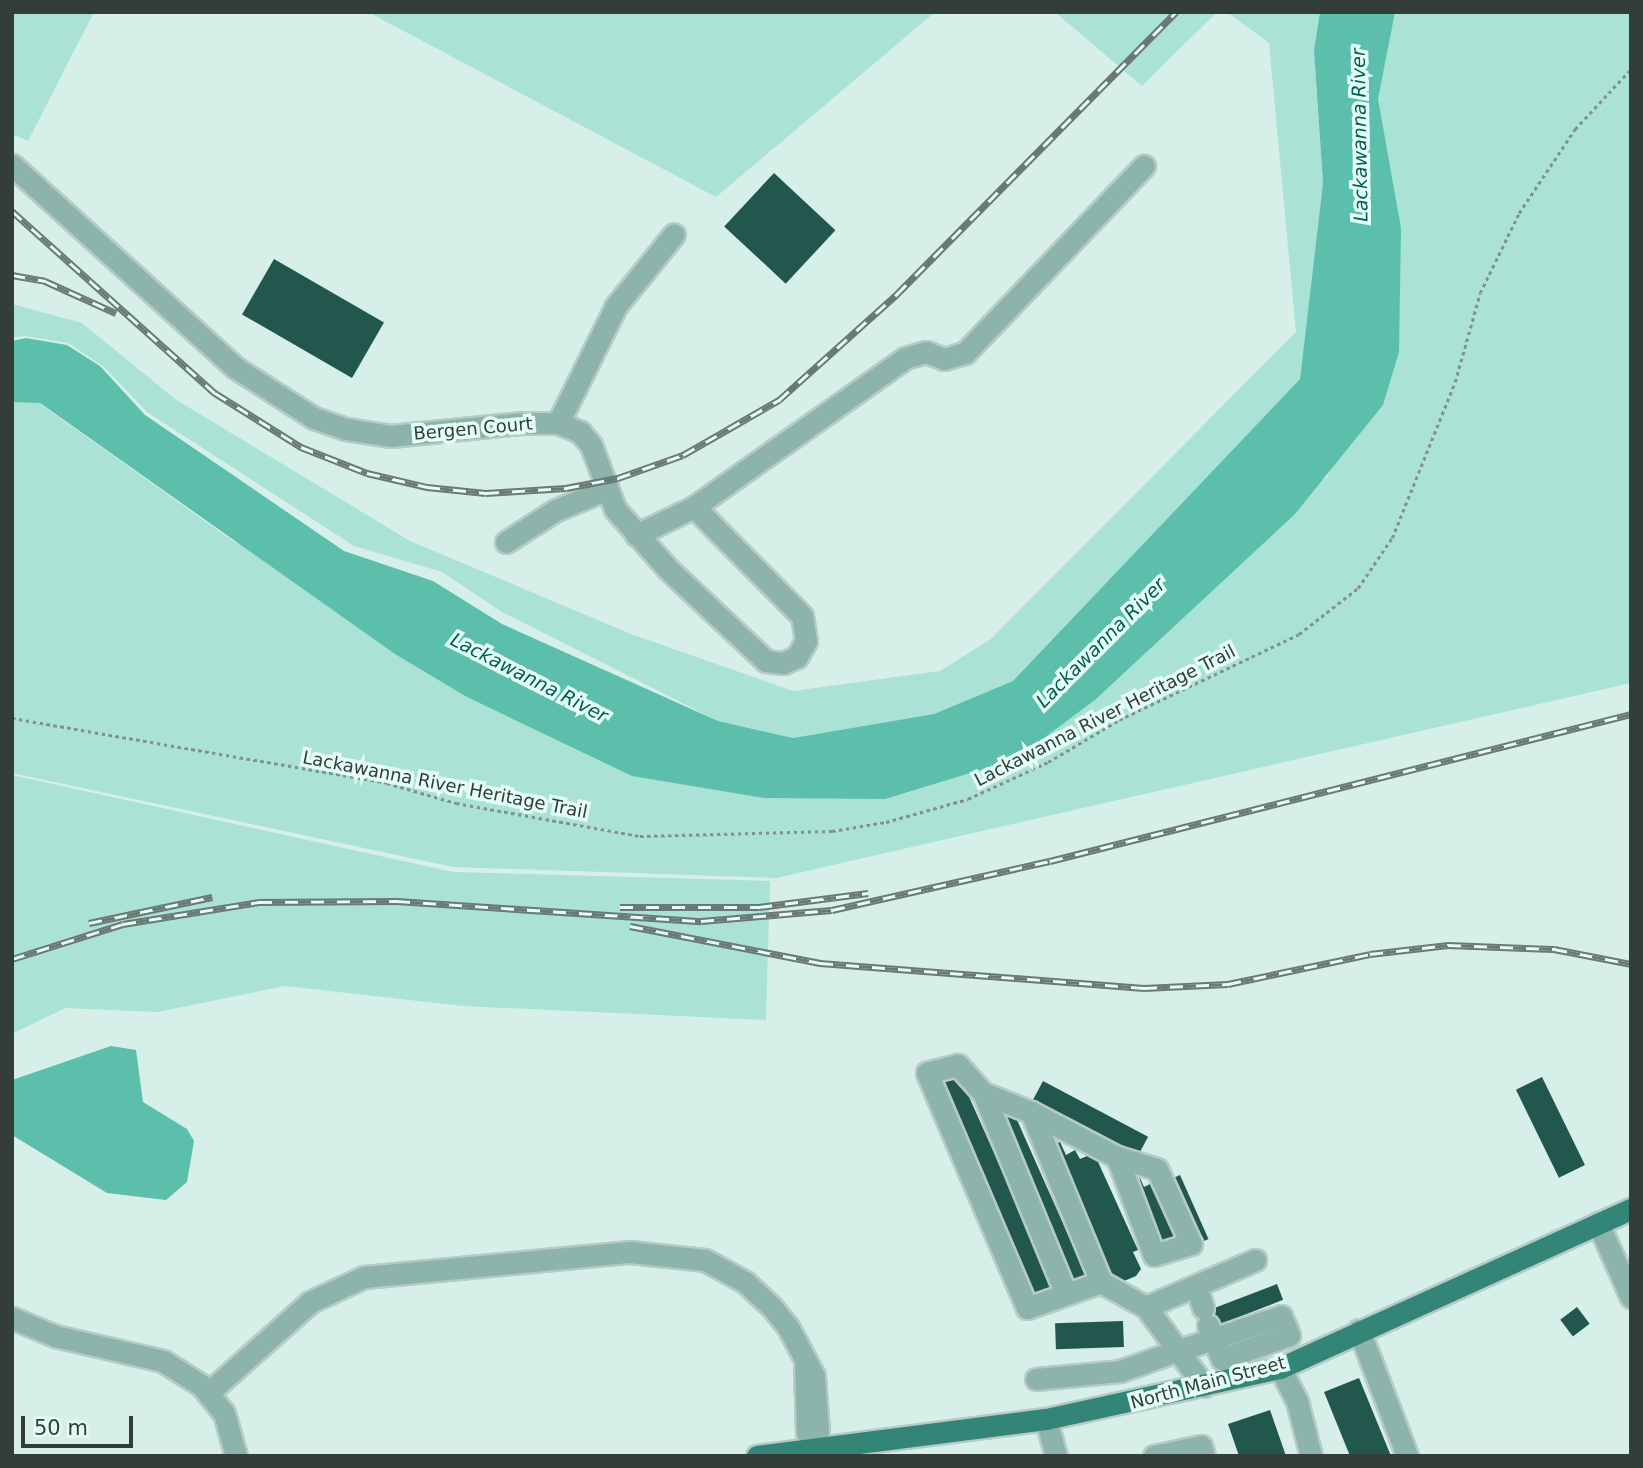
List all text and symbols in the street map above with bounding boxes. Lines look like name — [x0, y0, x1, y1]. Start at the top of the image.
water label: Lackawanna River — [1347, 48, 1373, 222]
street label: Bergen Court — [412, 413, 534, 445]
water label: Lackawanna River — [1032, 574, 1170, 712]
water label: Lackawanna River — [447, 628, 611, 728]
street label: Lackawanna River Heritage Trail — [971, 641, 1239, 791]
street label: Lackawanna River Heritage Trail — [301, 747, 589, 823]
street label: North Main Street — [1128, 1352, 1288, 1414]
scale bar — [24, 1402, 136, 1446]
text: 50 m — [34, 1416, 88, 1440]

